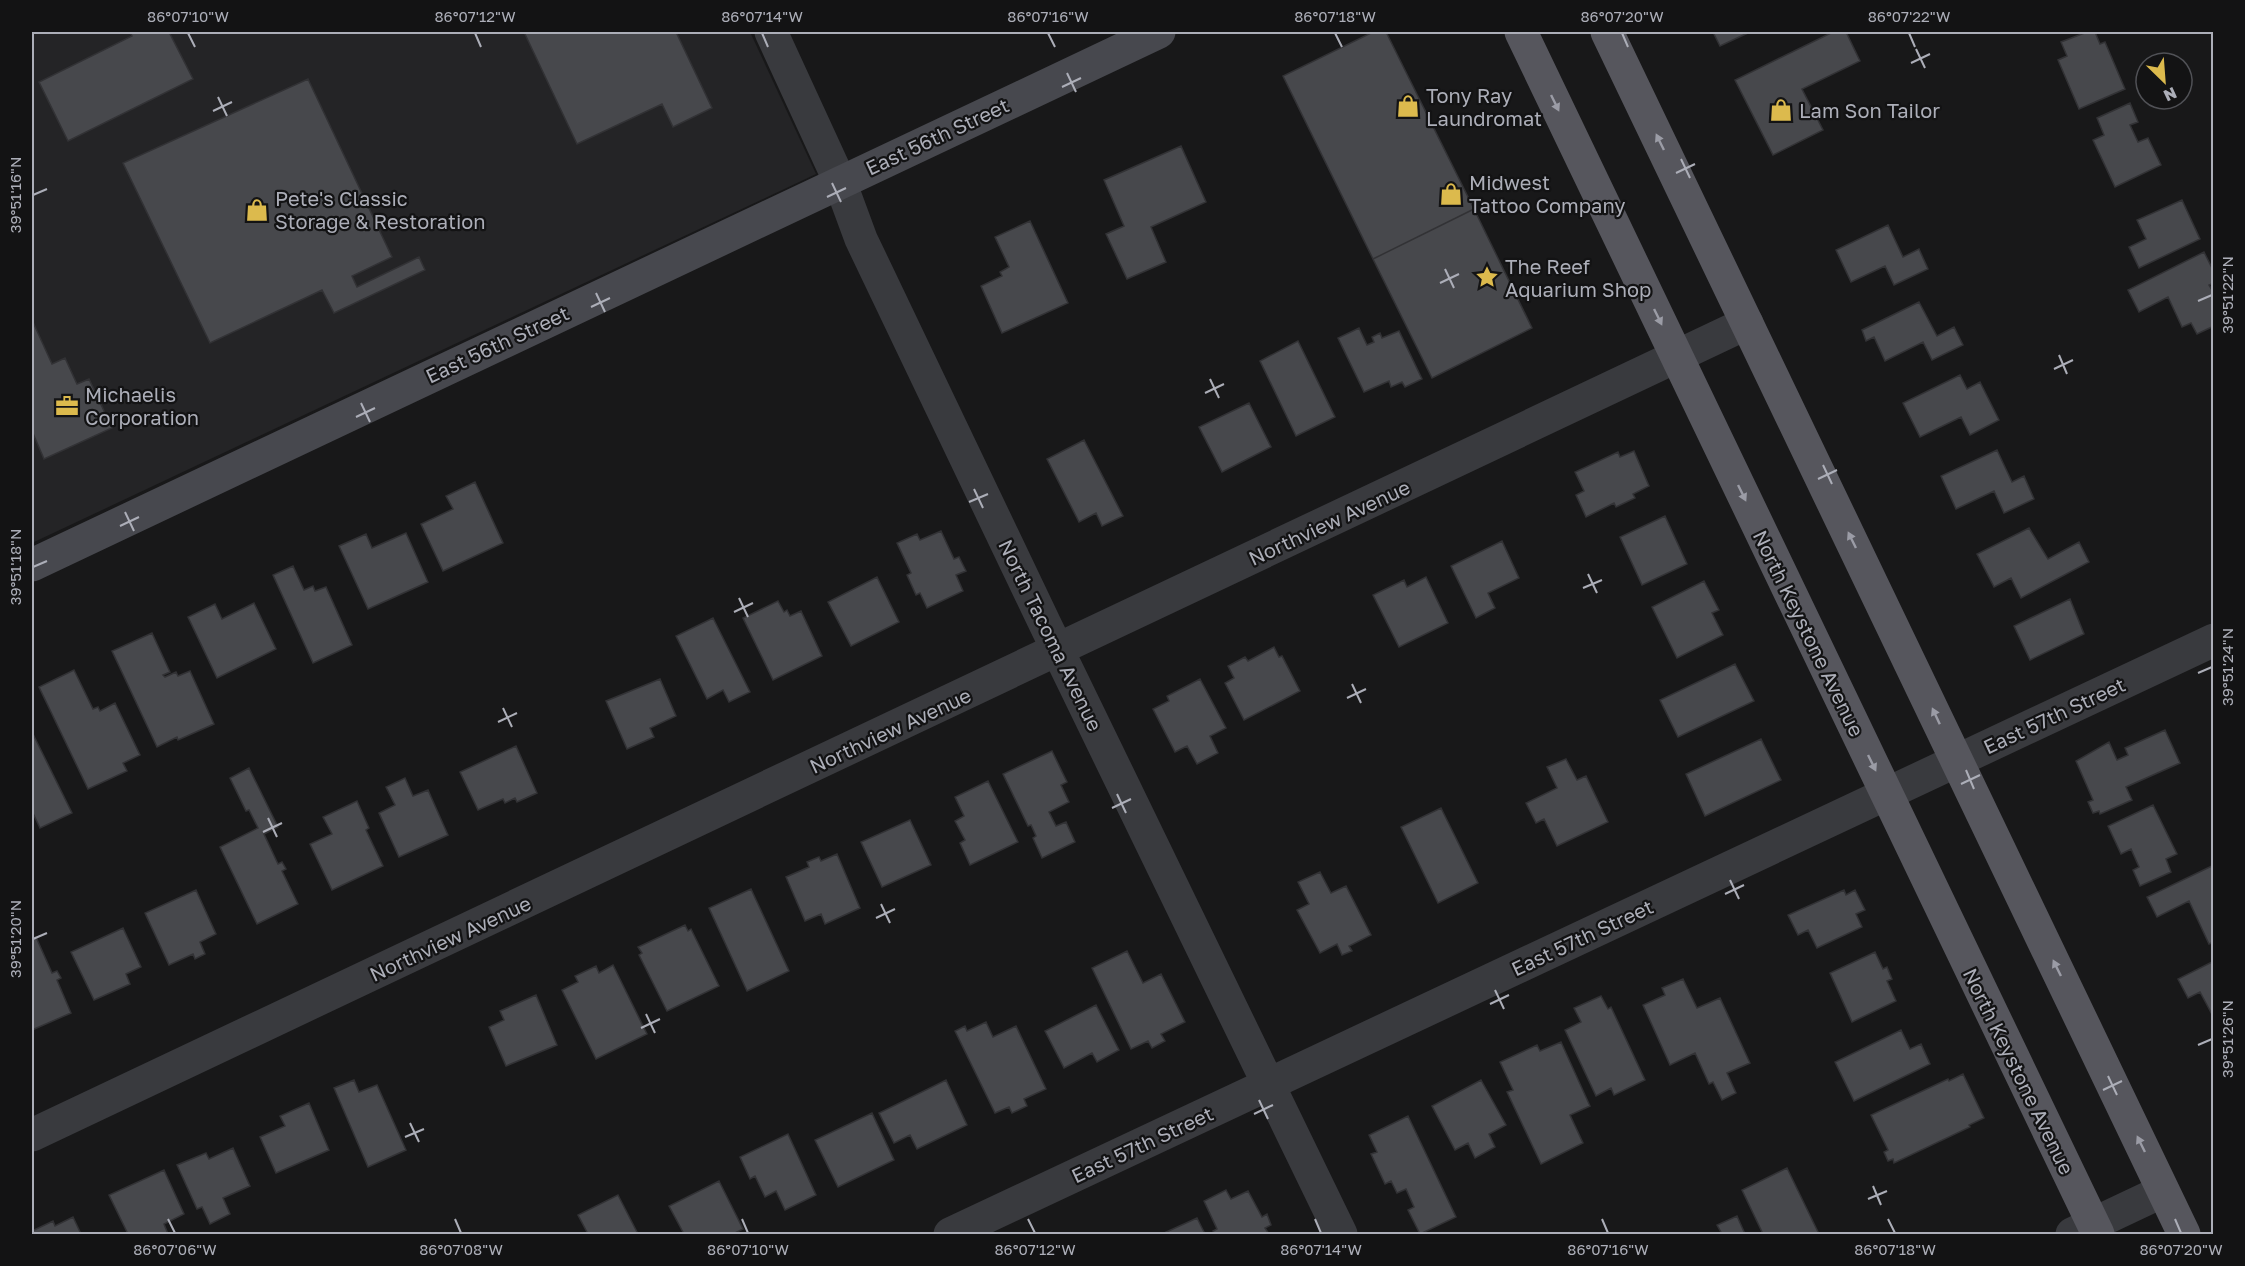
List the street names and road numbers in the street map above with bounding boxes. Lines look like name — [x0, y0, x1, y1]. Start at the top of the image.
street label: East 56th Street — [862, 92, 1012, 180]
street label: East 56th Street — [422, 300, 572, 388]
street label: Northview Avenue — [1245, 474, 1413, 570]
street label: North Keystone Avenue — [1749, 526, 1869, 740]
street label: North Tacoma Avenue — [994, 535, 1108, 735]
street label: East 57th Street — [1979, 672, 2129, 758]
street label: Northview Avenue — [806, 682, 974, 778]
street label: Northview Avenue — [366, 890, 534, 986]
street label: East 57th Street — [1507, 894, 1657, 980]
street label: North Keystone Avenue — [1959, 964, 2079, 1178]
street label: East 57th Street — [1067, 1101, 1217, 1187]

